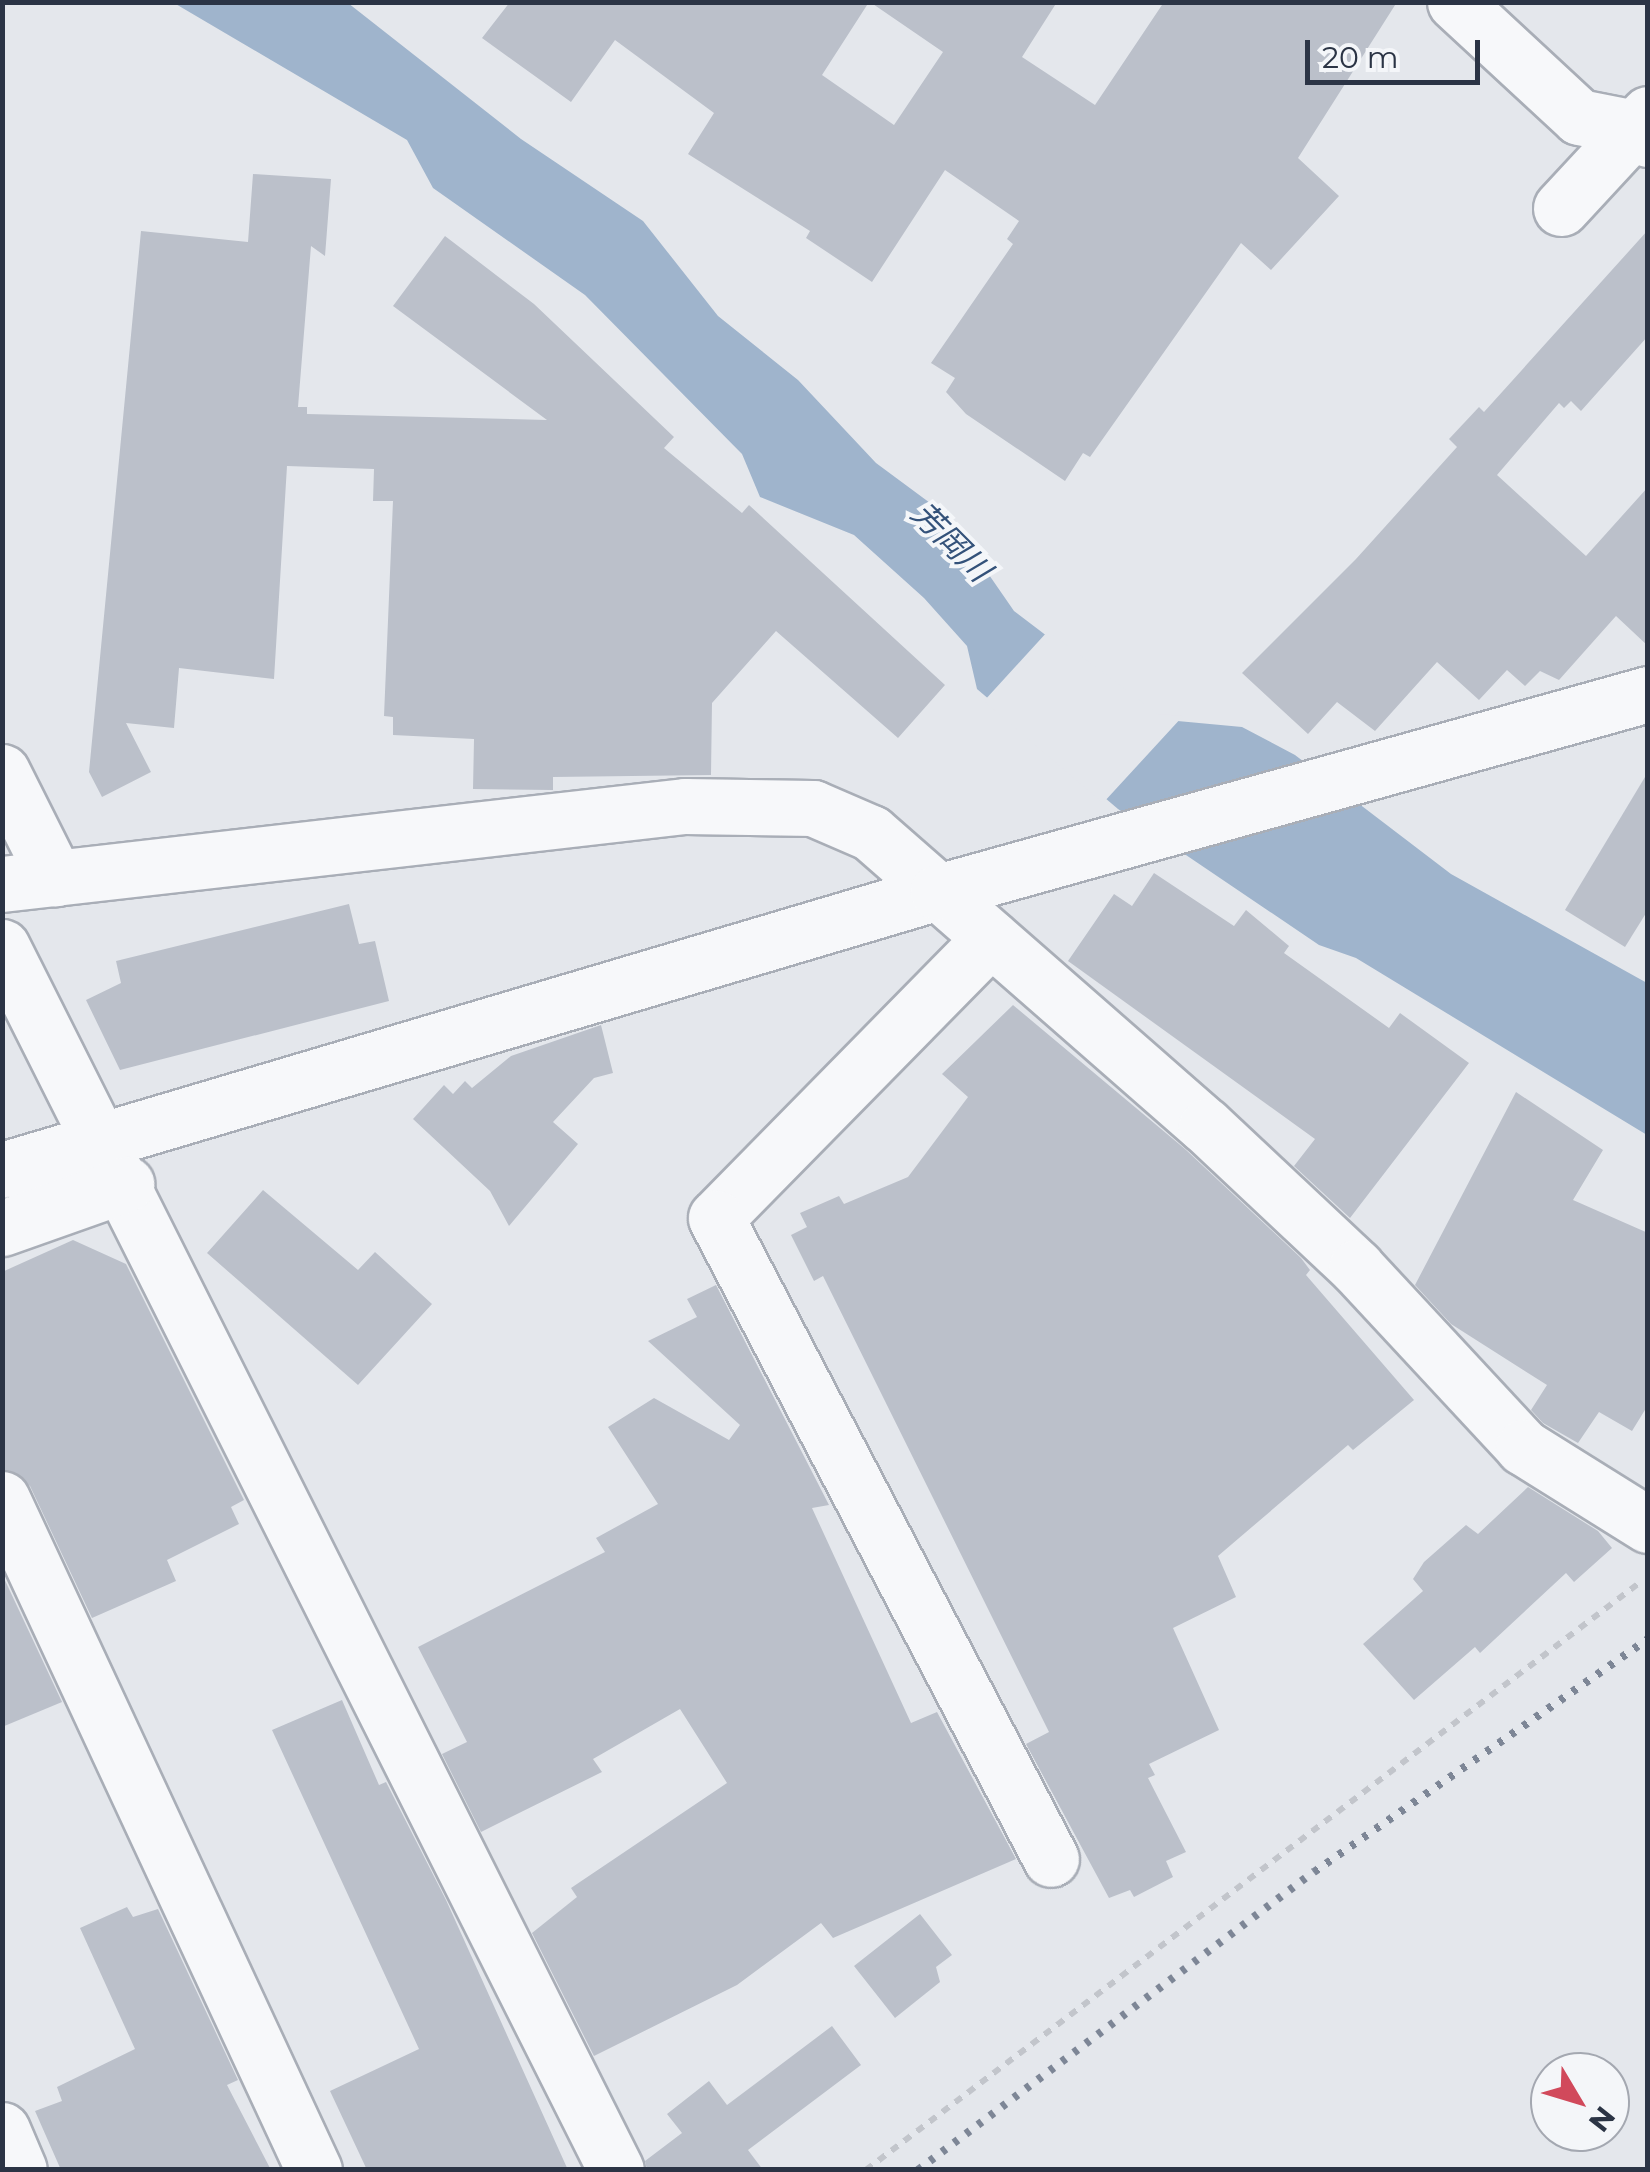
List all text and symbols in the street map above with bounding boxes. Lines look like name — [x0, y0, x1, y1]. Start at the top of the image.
scale bar — [1310, 20, 1485, 82]
text: 20 m — [1322, 39, 1399, 76]
water label: 芳岡川 — [903, 494, 999, 590]
north arrow — [1530, 2052, 1630, 2152]
text: N — [1582, 2100, 1622, 2139]

